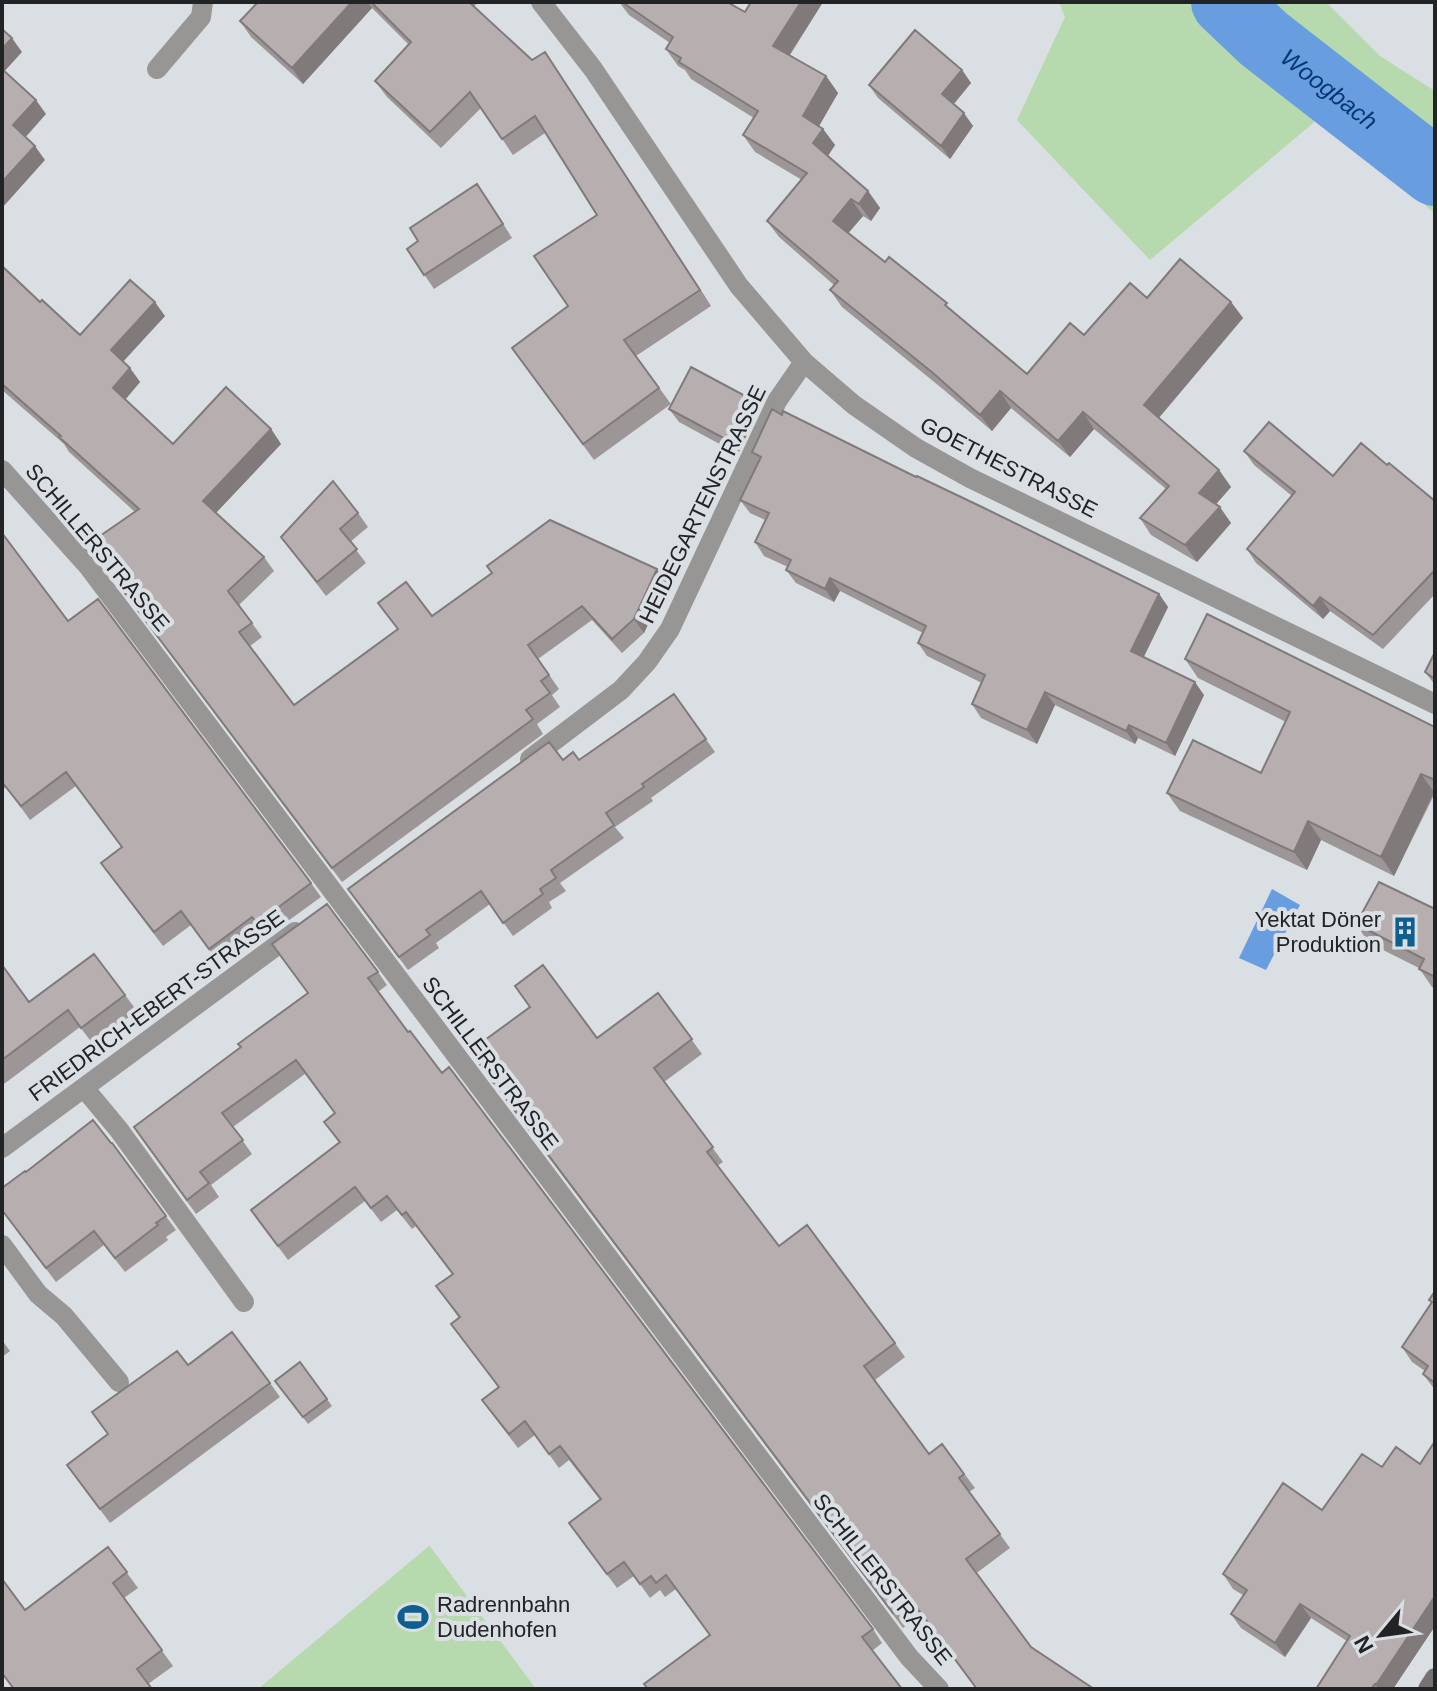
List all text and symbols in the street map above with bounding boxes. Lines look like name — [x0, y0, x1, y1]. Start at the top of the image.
water label: Woogbach — [1276, 43, 1383, 135]
street label: HEIDEGARTENSTRASSE — [634, 381, 771, 627]
street label: GOETHESTRASSE — [916, 412, 1102, 523]
street label: SCHILLERSTRASSE — [20, 459, 175, 636]
street label: FRIEDRICH-EBERT-STRASSE — [24, 905, 289, 1106]
place label: Yektat Döner Produktion — [1255, 907, 1381, 957]
building icon: Yektat Döner Produktion — [1388, 915, 1422, 949]
street label: SCHILLERSTRASSE — [417, 972, 564, 1155]
street label: SCHILLERSTRASSE — [808, 1489, 957, 1670]
place label: Radrennbahn Dudenhofen — [437, 1592, 570, 1642]
north arrow — [1341, 1595, 1421, 1675]
sports icon: Radrennbahn Dudenhofen — [396, 1600, 430, 1634]
text: N — [1349, 1631, 1379, 1657]

